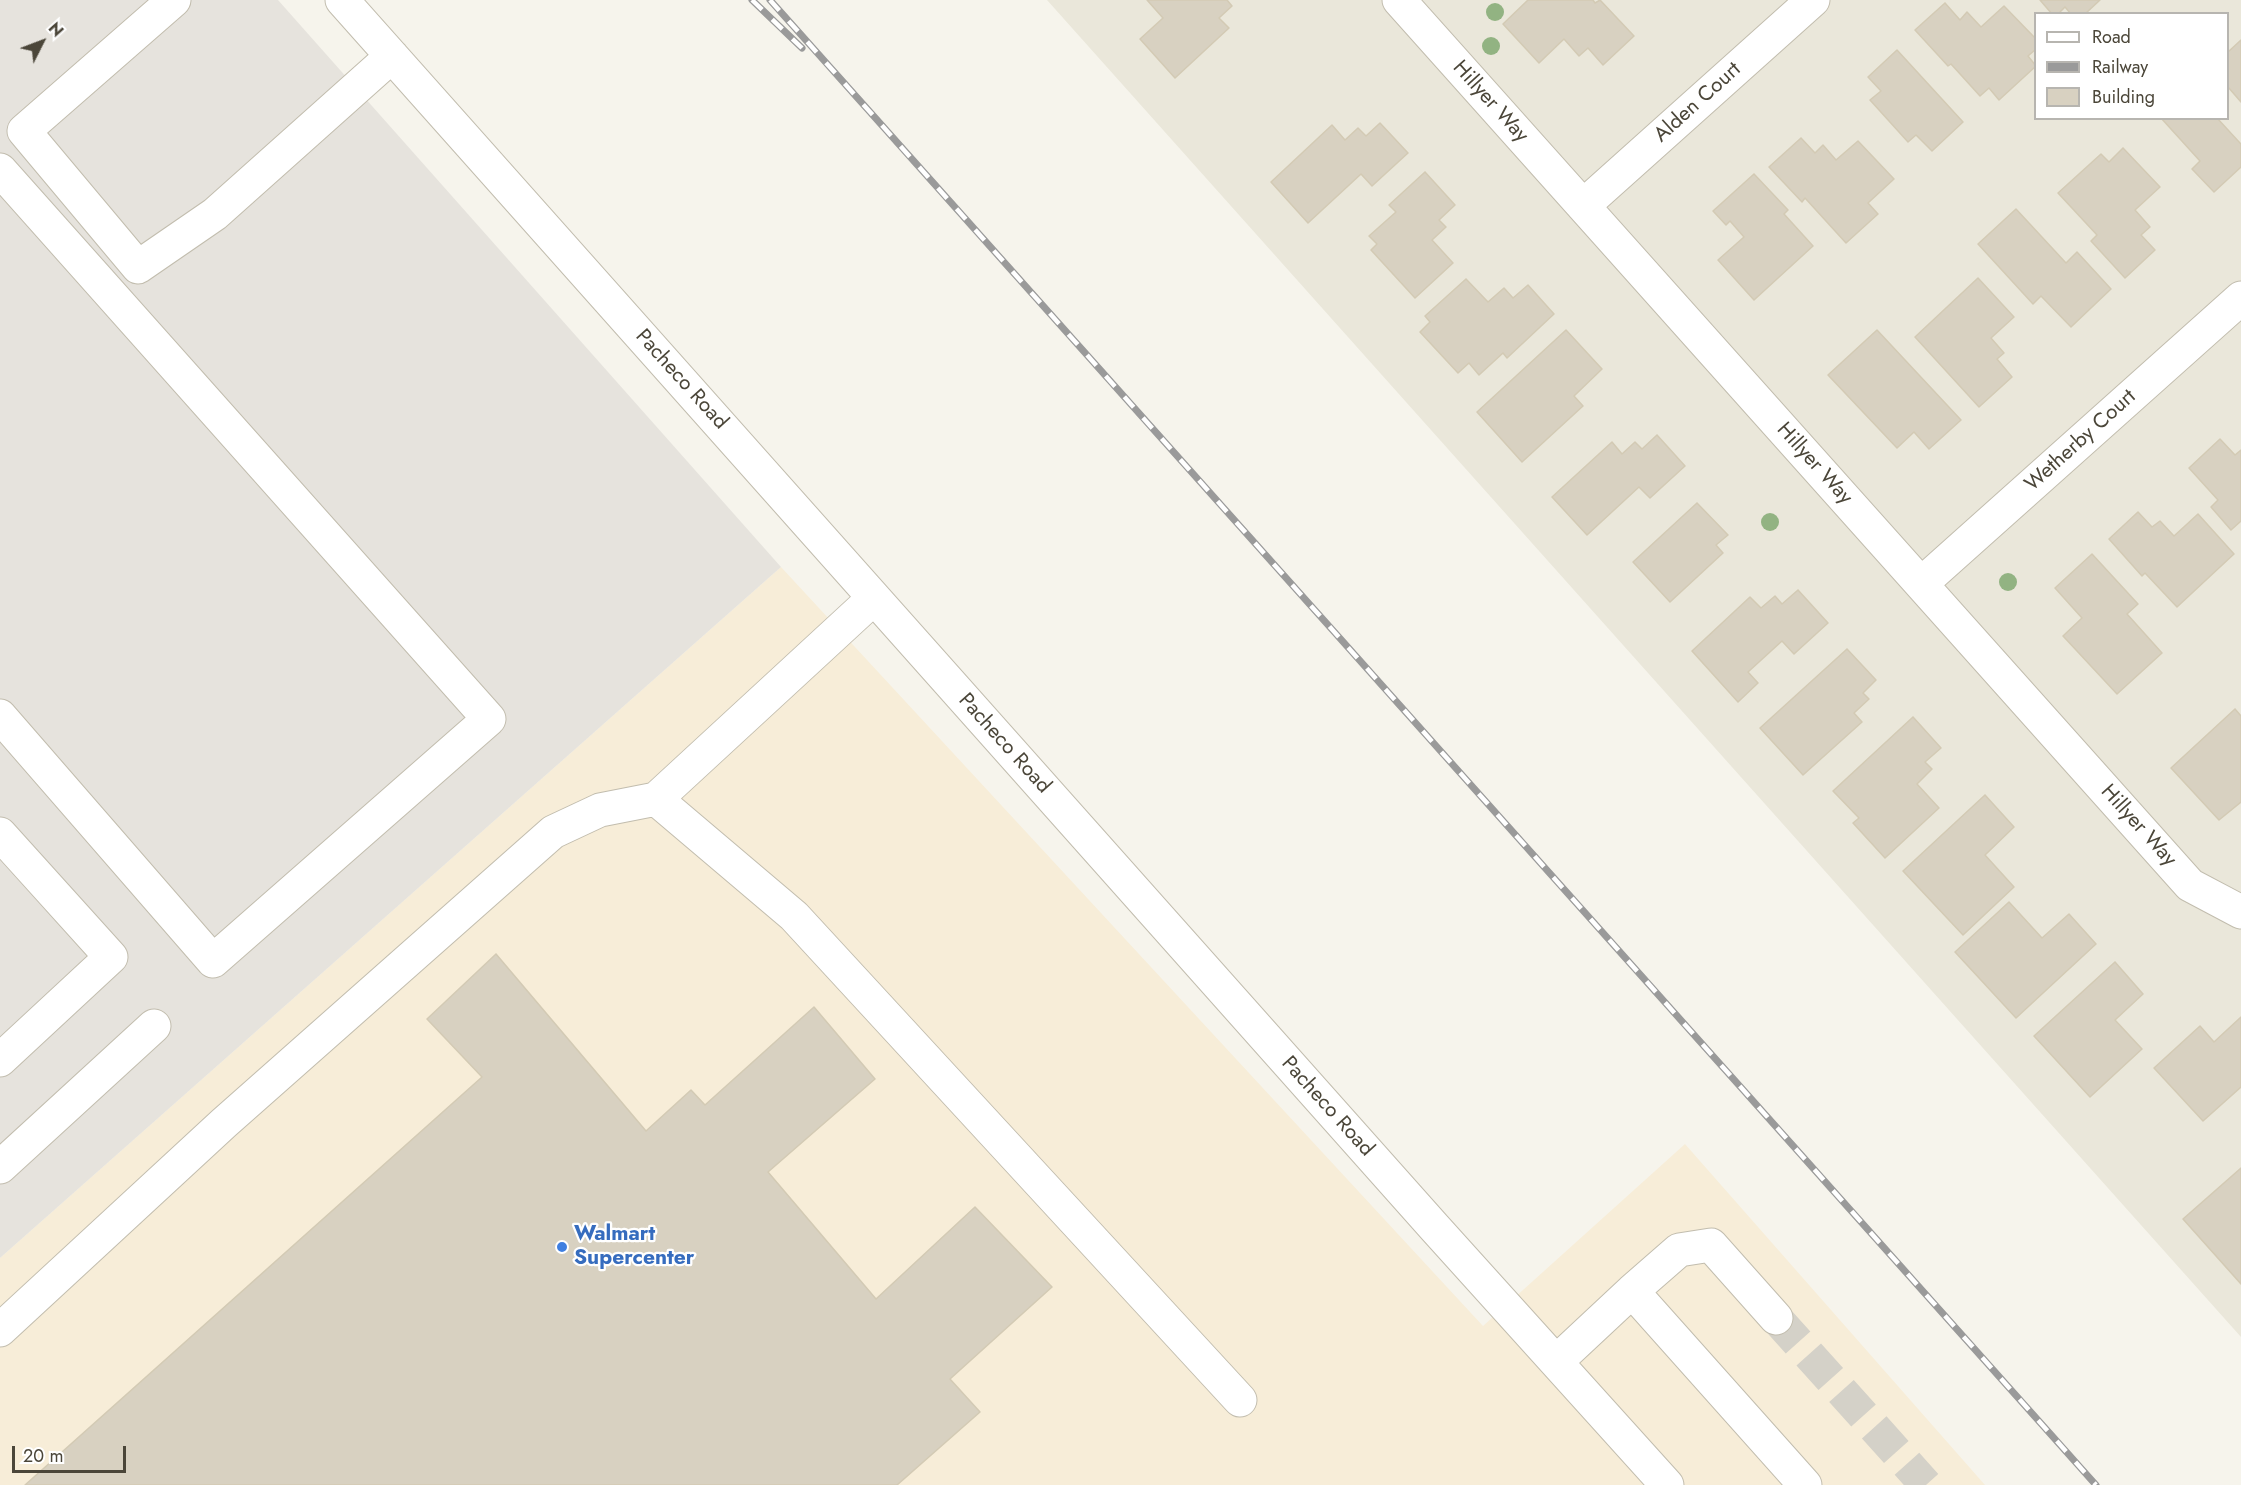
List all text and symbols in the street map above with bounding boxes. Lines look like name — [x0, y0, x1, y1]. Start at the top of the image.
north arrow — [12, 12, 72, 72]
legend — [2034, 12, 2229, 120]
text: N — [43, 17, 69, 42]
text: Road — [2092, 24, 2131, 50]
text: Railway — [2092, 54, 2148, 80]
street label: Hillyer Way — [1447, 56, 1533, 148]
street label: Alden Court — [1649, 58, 1747, 148]
text: Building — [2092, 84, 2155, 110]
street label: Pacheco Road — [629, 325, 733, 435]
street label: Wetherby Court — [2020, 385, 2142, 497]
street label: Hillyer Way — [1771, 418, 1857, 510]
street label: Pacheco Road — [952, 689, 1056, 799]
street label: Hillyer Way — [2095, 780, 2181, 872]
street label: Pacheco Road — [1275, 1052, 1379, 1162]
place label: Walmart Supercenter — [574, 1222, 694, 1272]
marker: Walmart Supercenter — [555, 1240, 569, 1254]
scale bar — [15, 1434, 129, 1472]
text: 20 m — [23, 1443, 63, 1469]

